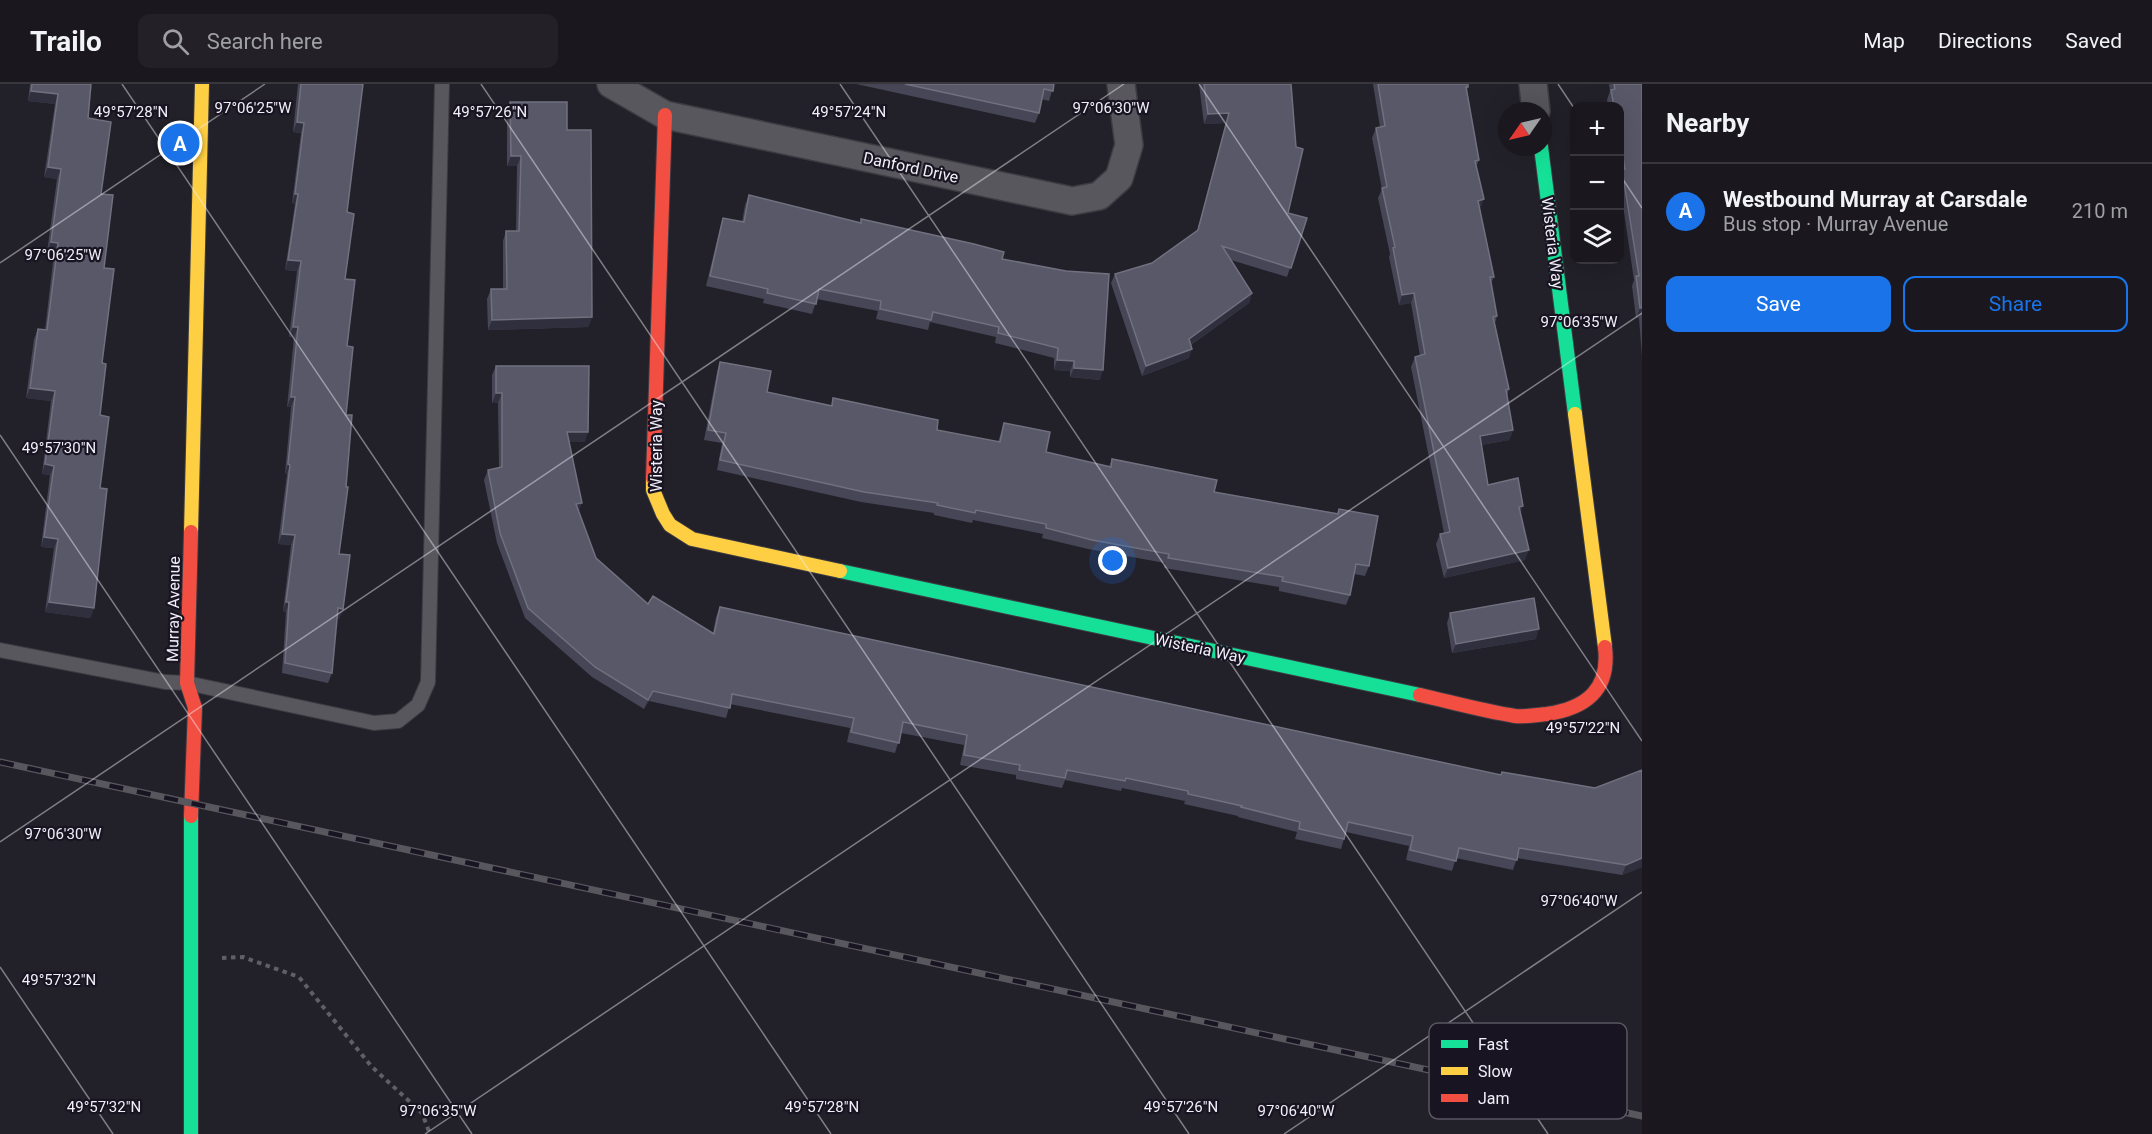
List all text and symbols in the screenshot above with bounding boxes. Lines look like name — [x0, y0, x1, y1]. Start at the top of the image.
search box — [138, 14, 558, 68]
text: Trailo — [30, 25, 102, 58]
icon: search — [159, 25, 192, 58]
text: Search here — [207, 29, 323, 54]
text: Map — [1863, 29, 1905, 53]
text: Directions — [1938, 29, 2032, 53]
text: Saved — [2065, 29, 2122, 53]
text: 97°06'25"W — [215, 99, 291, 117]
text: 97°06'30"W — [1073, 99, 1149, 117]
north arrow — [1498, 102, 1552, 156]
map controls — [1570, 102, 1624, 264]
button: + — [1570, 102, 1624, 156]
text: 49°57'28"N — [94, 103, 168, 121]
text: 49°57'26"N — [453, 103, 527, 121]
text: 49°57'24"N — [812, 103, 886, 121]
text: Nearby — [1666, 108, 1749, 138]
pin: A — [160, 120, 200, 166]
street label: Danford Drive — [862, 148, 960, 187]
button: − — [1570, 156, 1624, 210]
text: Westbound Murray at Carsdale — [1723, 187, 2027, 212]
street label: Wisteria Way — [1537, 196, 1568, 290]
text: A — [1679, 199, 1692, 223]
text: 210 m — [2072, 199, 2128, 223]
button: layers — [1570, 210, 1624, 264]
text: Bus stop · Murray Avenue — [1723, 212, 1948, 236]
text: 97°06'25"W — [25, 246, 101, 264]
button: Save — [1666, 276, 1891, 332]
button: Share — [1903, 276, 2128, 332]
text: 97°06'35"W — [1541, 313, 1617, 331]
street label: Wisteria Way — [647, 400, 666, 492]
text: 49°57'30"N — [22, 439, 96, 457]
your location — [1098, 546, 1127, 575]
street label: Murray Avenue — [163, 556, 184, 662]
street label: Wisteria Way — [1153, 630, 1247, 667]
text: 49°57'22"N — [1546, 719, 1620, 737]
text: 97°06'30"W — [25, 825, 101, 843]
text: 97°06'40"W — [1541, 892, 1617, 910]
text: 49°57'32"N — [22, 971, 96, 989]
legend — [1429, 1023, 1627, 1119]
text: Fast — [1478, 1035, 1509, 1054]
text: Slow — [1478, 1062, 1513, 1081]
text: Jam — [1478, 1089, 1510, 1108]
text: 49°57'32"N — [67, 1098, 141, 1116]
text: 49°57'28"N — [785, 1098, 859, 1116]
text: 49°57'26"N — [1144, 1098, 1218, 1116]
text: 97°06'35"W — [400, 1102, 476, 1120]
text: 97°06'40"W — [1258, 1102, 1334, 1120]

